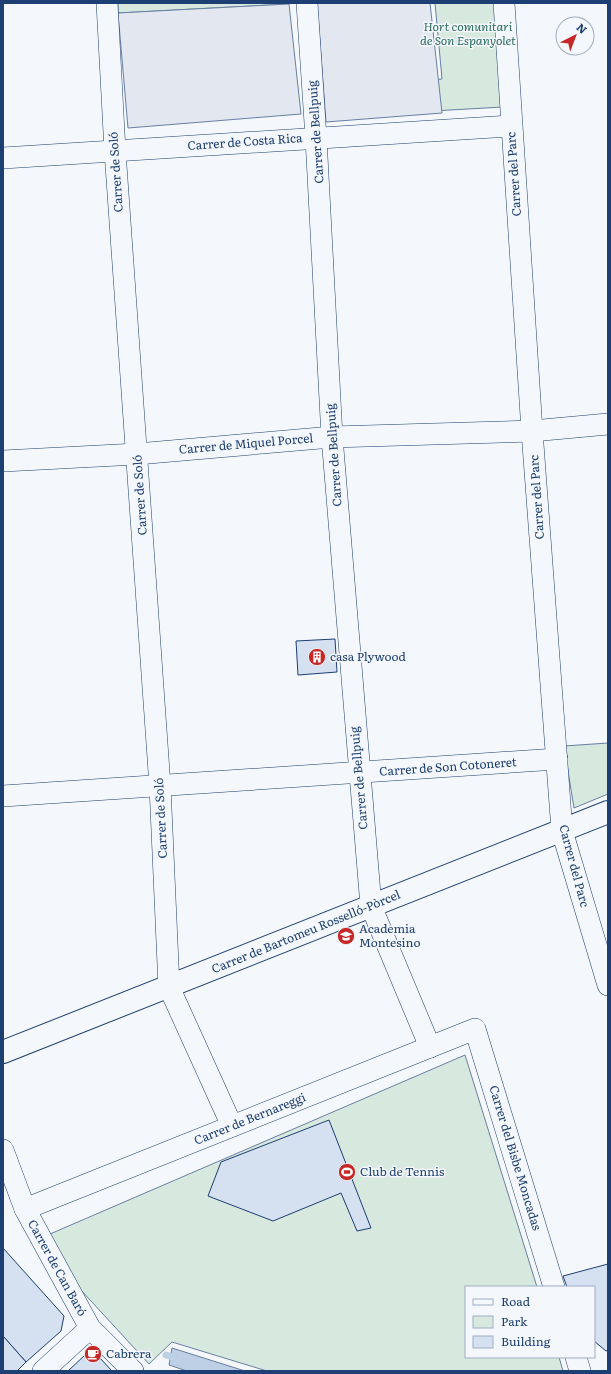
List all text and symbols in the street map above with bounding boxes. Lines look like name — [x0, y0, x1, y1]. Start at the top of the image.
north arrow — [555, 16, 595, 56]
park label: Hort comunitari de Son Espanyolet — [420, 17, 516, 49]
text: N — [574, 19, 591, 37]
street label: Carrer de Bellpuig — [302, 80, 328, 184]
street label: Carrer de Costa Rica — [187, 128, 304, 154]
street label: Carrer de Soló — [103, 131, 127, 213]
street label: Carrer del Parc — [501, 131, 525, 217]
street label: Carrer de Bellpuig — [320, 403, 346, 507]
street label: Carrer de Miquel Porcel — [178, 428, 314, 458]
street label: Carrer de Soló — [127, 454, 151, 536]
street label: Carrer del Parc — [524, 454, 548, 540]
building icon: casa Plywood — [307, 647, 327, 667]
place label: casa Plywood — [330, 647, 407, 665]
street label: Carrer de Bellpuig — [345, 725, 371, 830]
street label: Carrer de Son Cotoneret — [379, 752, 517, 780]
street label: Carrer de Soló — [149, 777, 171, 859]
street label: Carrer del Parc — [555, 822, 595, 909]
street label: Carrer de Bartomeu Rosselló-Pòrcel — [208, 885, 403, 977]
place label: Academia Montesino — [359, 919, 420, 951]
school or university icon: Academia Montesino — [336, 926, 356, 946]
street label: Carrer del Bisbe Moncadas — [485, 1083, 547, 1233]
street label: Carrer de Bernareggi — [191, 1087, 308, 1149]
sports icon: Club de Tennis — [337, 1162, 357, 1182]
place label: Club de Tennis — [360, 1162, 445, 1180]
street label: Carrer de Can Baró — [24, 1216, 92, 1319]
legend — [465, 1286, 595, 1358]
text: Road — [501, 1292, 531, 1310]
text: Park — [501, 1312, 528, 1330]
text: Building — [501, 1332, 551, 1350]
cafe icon: Cabrera — [83, 1344, 103, 1364]
place label: Cabrera — [106, 1344, 152, 1362]

